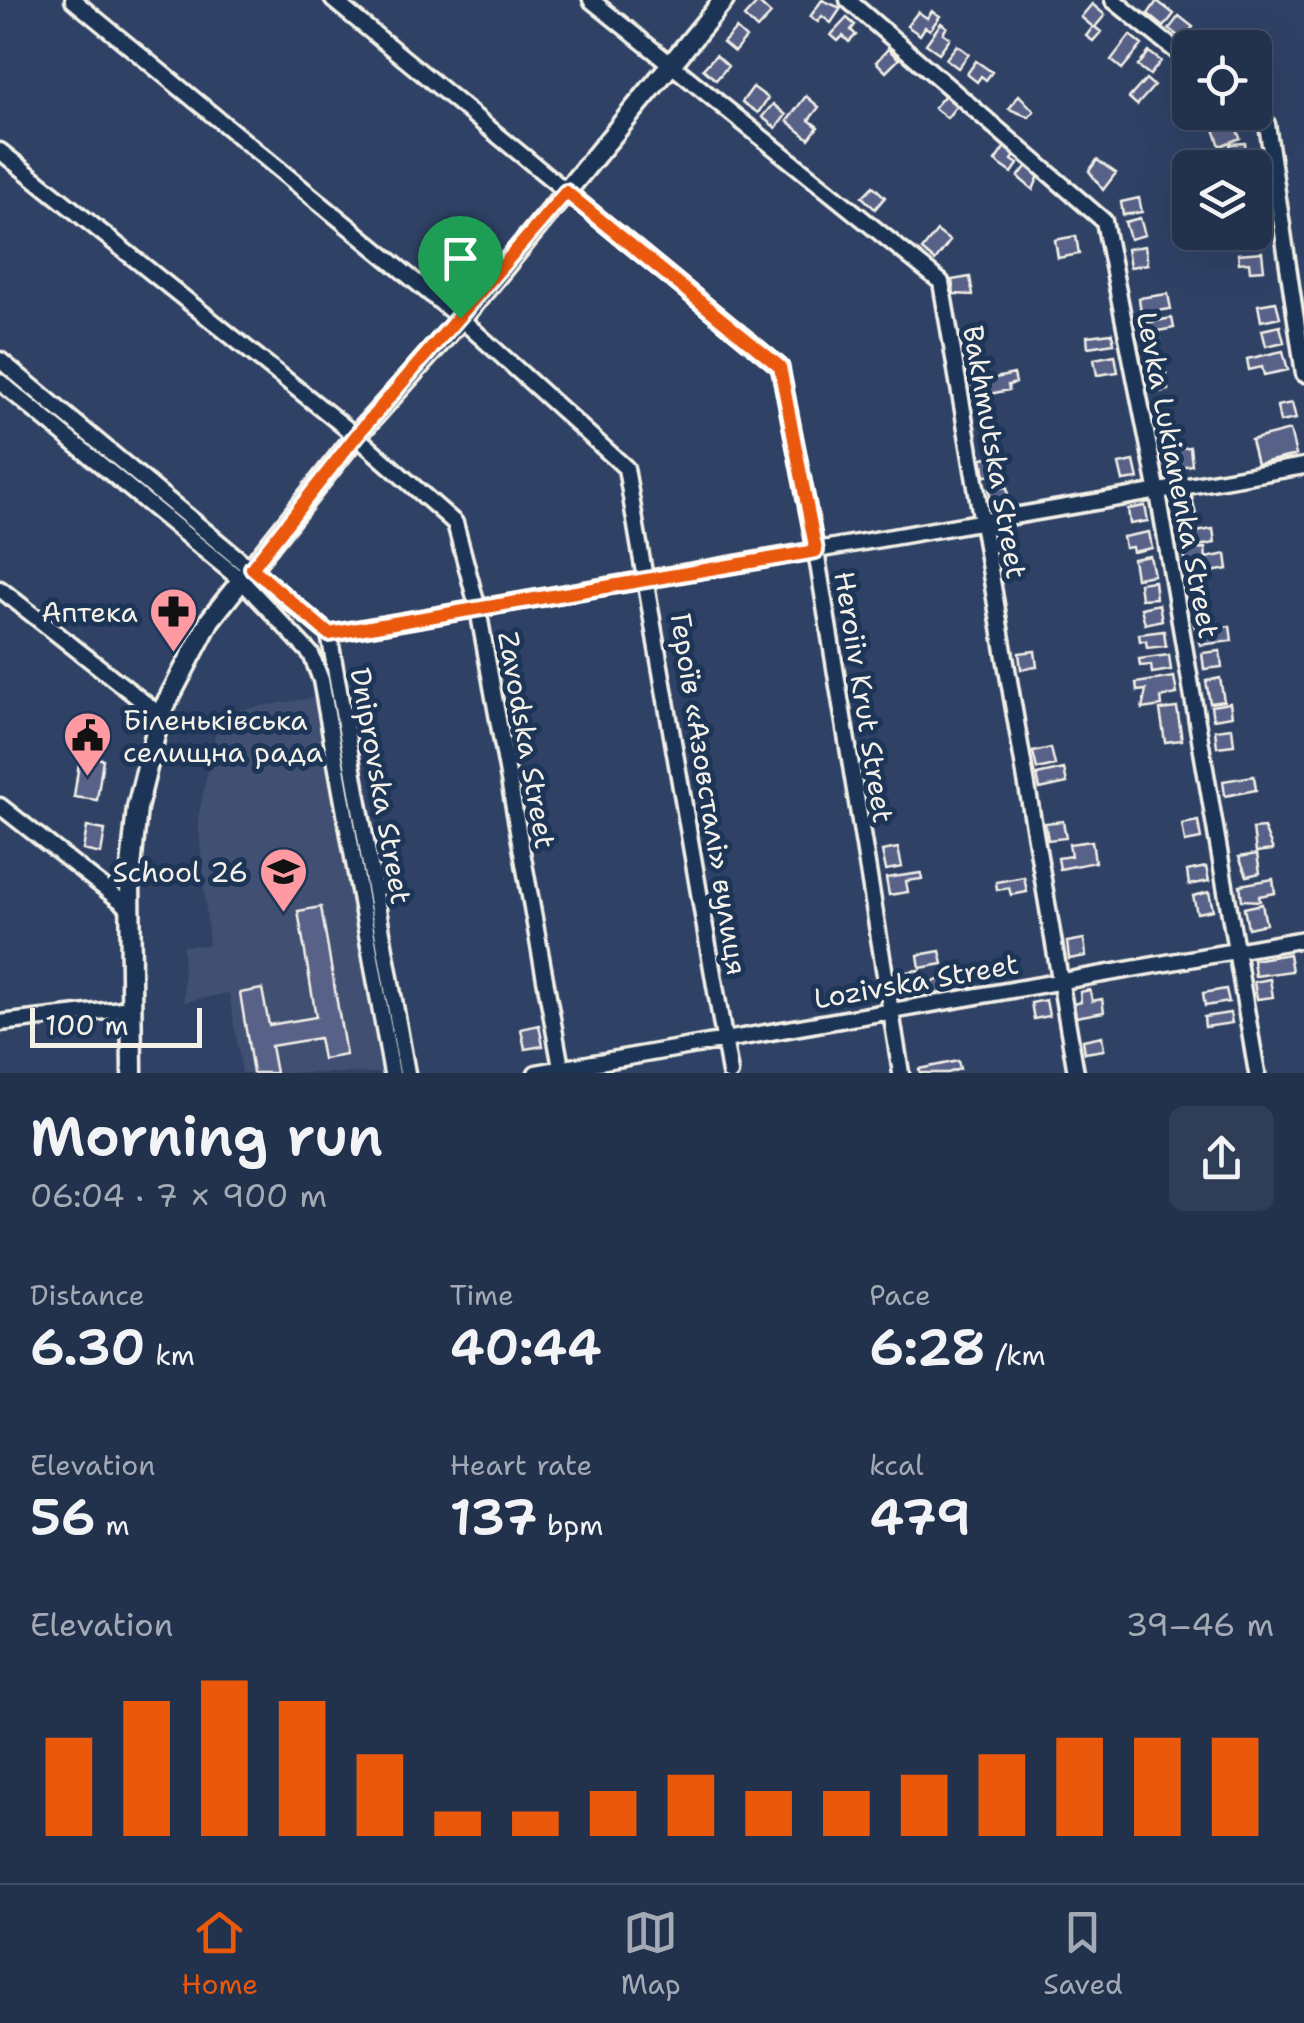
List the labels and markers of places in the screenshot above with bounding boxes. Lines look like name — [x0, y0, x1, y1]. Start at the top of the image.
pin — [418, 216, 503, 319]
pharmacy icon: Аптека — [147, 586, 199, 654]
place label: Аптека — [41, 593, 138, 631]
place label: Біленьківська селищна рада — [123, 701, 323, 771]
public building icon: Біленьківська селищна рада — [62, 710, 114, 778]
school or university icon: School 26 — [257, 846, 309, 914]
place label: School 26 — [112, 853, 248, 891]

